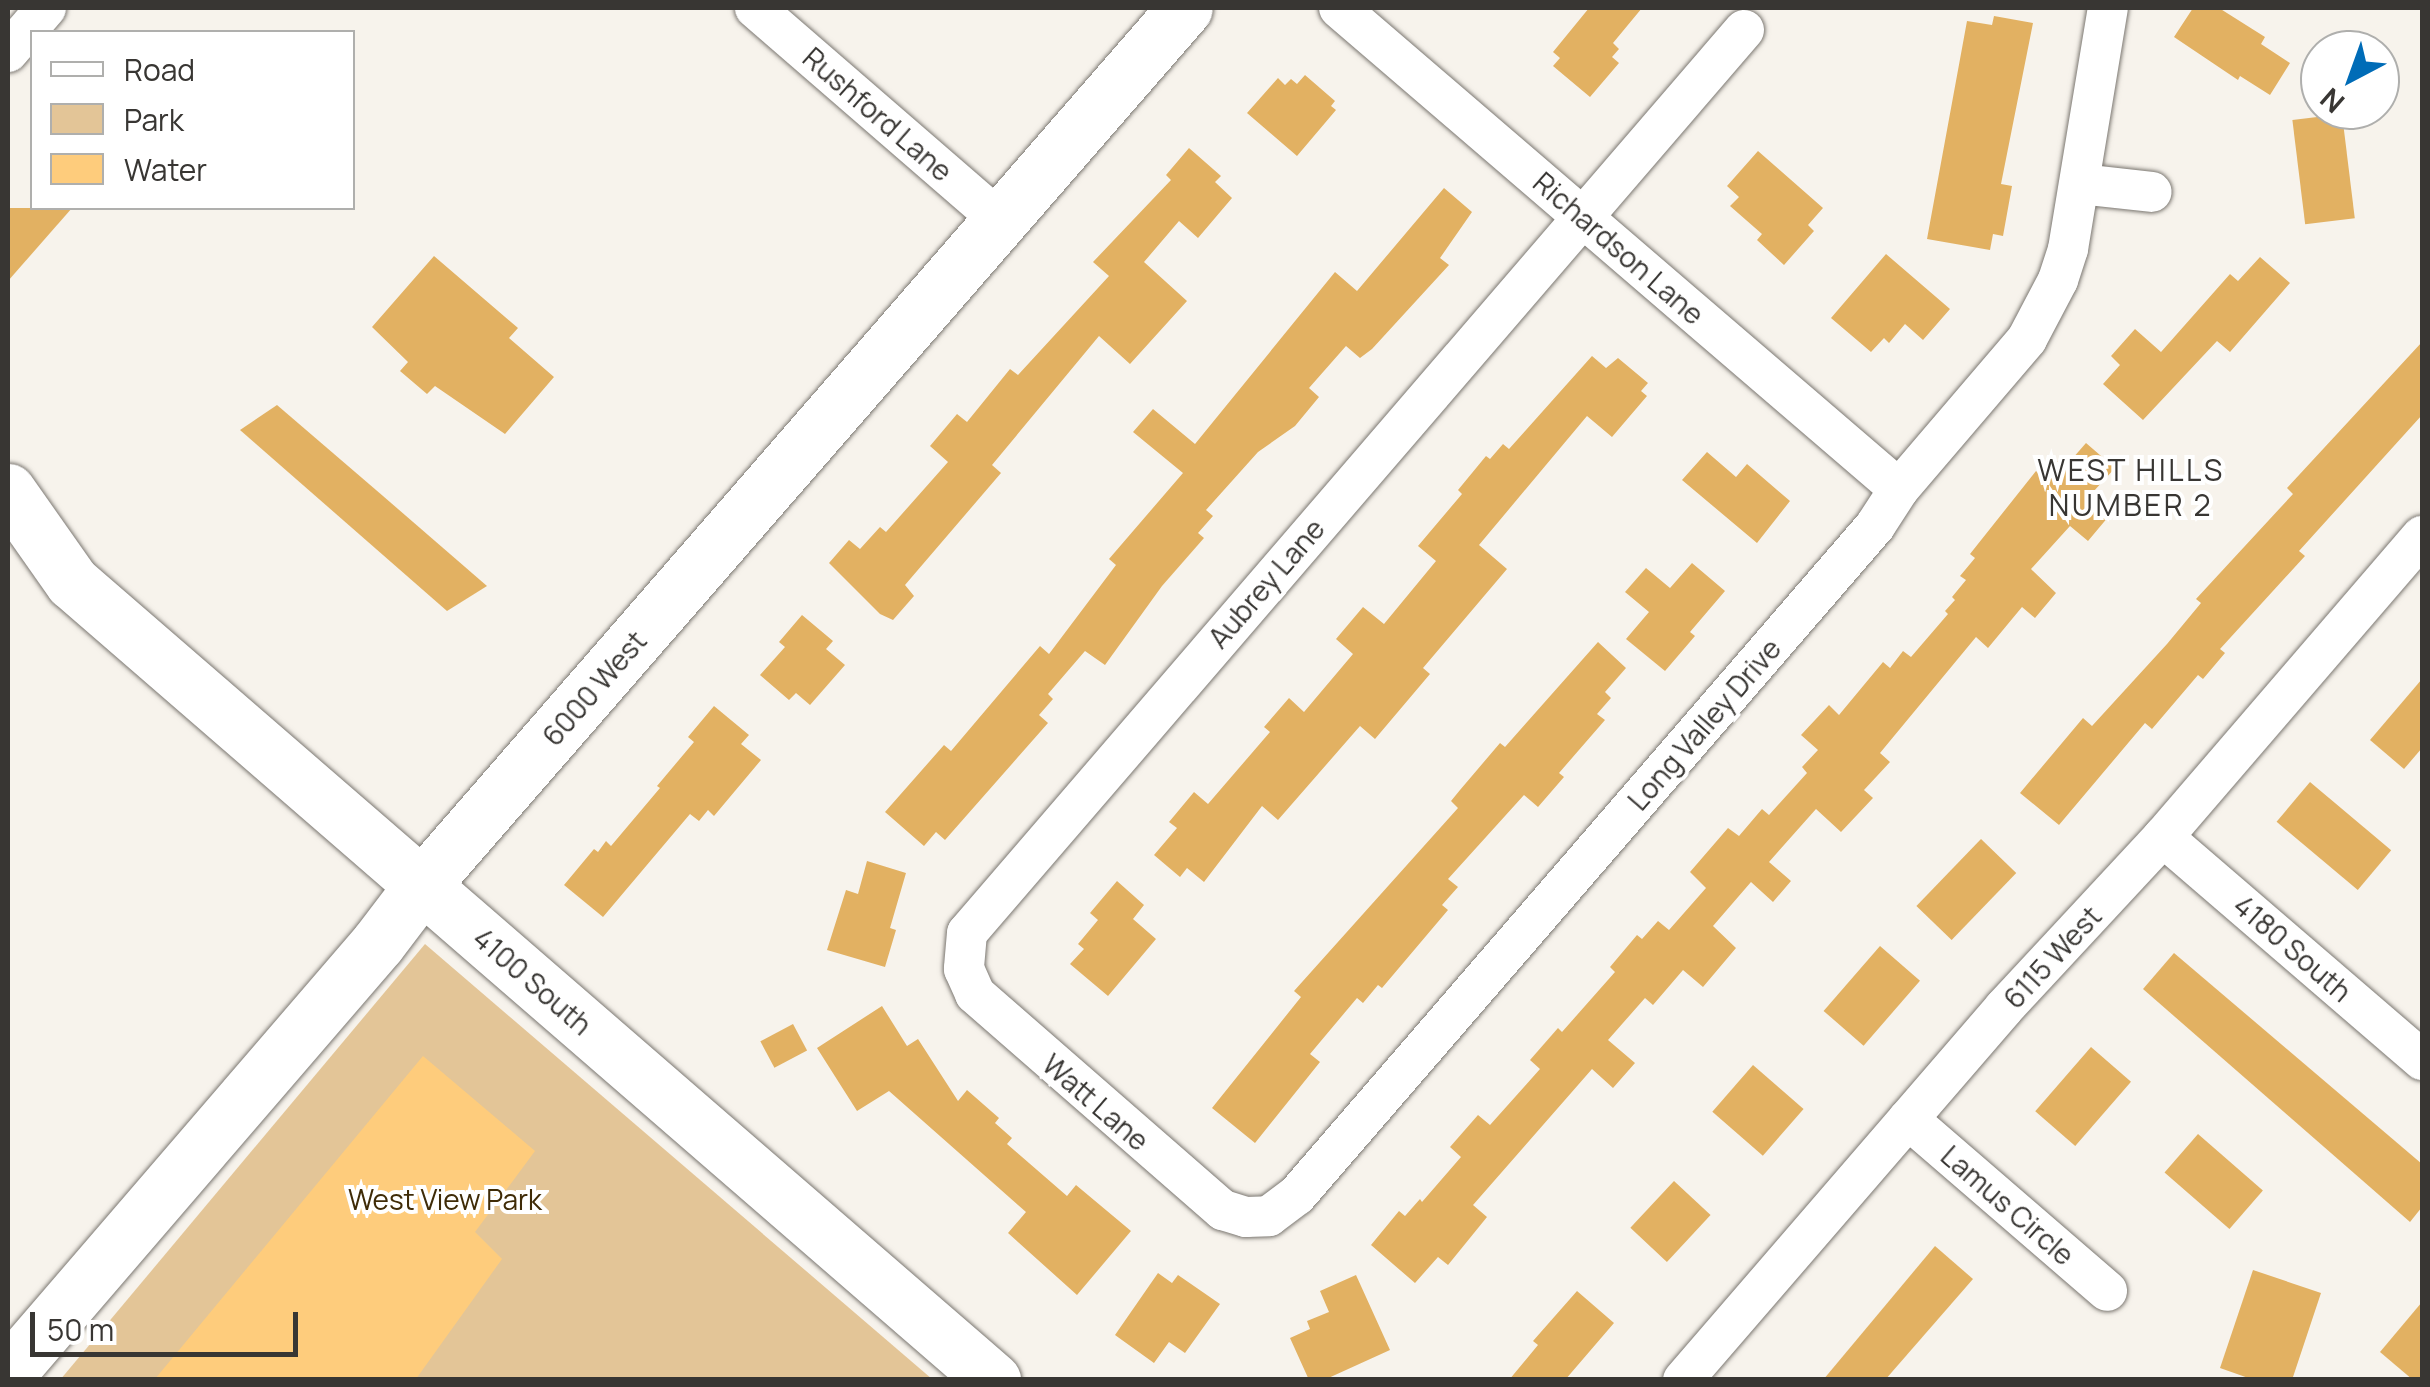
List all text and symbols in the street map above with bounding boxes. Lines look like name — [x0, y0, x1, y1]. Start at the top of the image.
legend — [30, 30, 355, 210]
north arrow — [2300, 30, 2400, 130]
street label: Rushford Lane — [797, 40, 959, 188]
text: Road — [124, 49, 195, 90]
text: N — [2312, 80, 2352, 122]
text: Park — [124, 99, 184, 140]
text: Water — [124, 149, 207, 190]
street label: Richardson Lane — [1527, 165, 1711, 331]
district label: WEST HILLS NUMBER 2 — [2037, 452, 2225, 522]
street label: Aubrey Lane — [1201, 512, 1331, 654]
street label: 6000 West — [535, 624, 653, 752]
street label: Long Valley Drive — [1621, 632, 1787, 816]
street label: 4180 South — [2227, 888, 2359, 1008]
street label: 6115 West — [1996, 899, 2108, 1015]
street label: 4100 South — [467, 921, 599, 1041]
street label: Watt Lane — [1036, 1047, 1156, 1157]
street label: Lamus Circle — [1935, 1138, 2081, 1272]
park label: West View Park — [348, 1182, 542, 1216]
scale bar — [35, 1292, 302, 1354]
text: 50 m — [47, 1309, 114, 1350]

